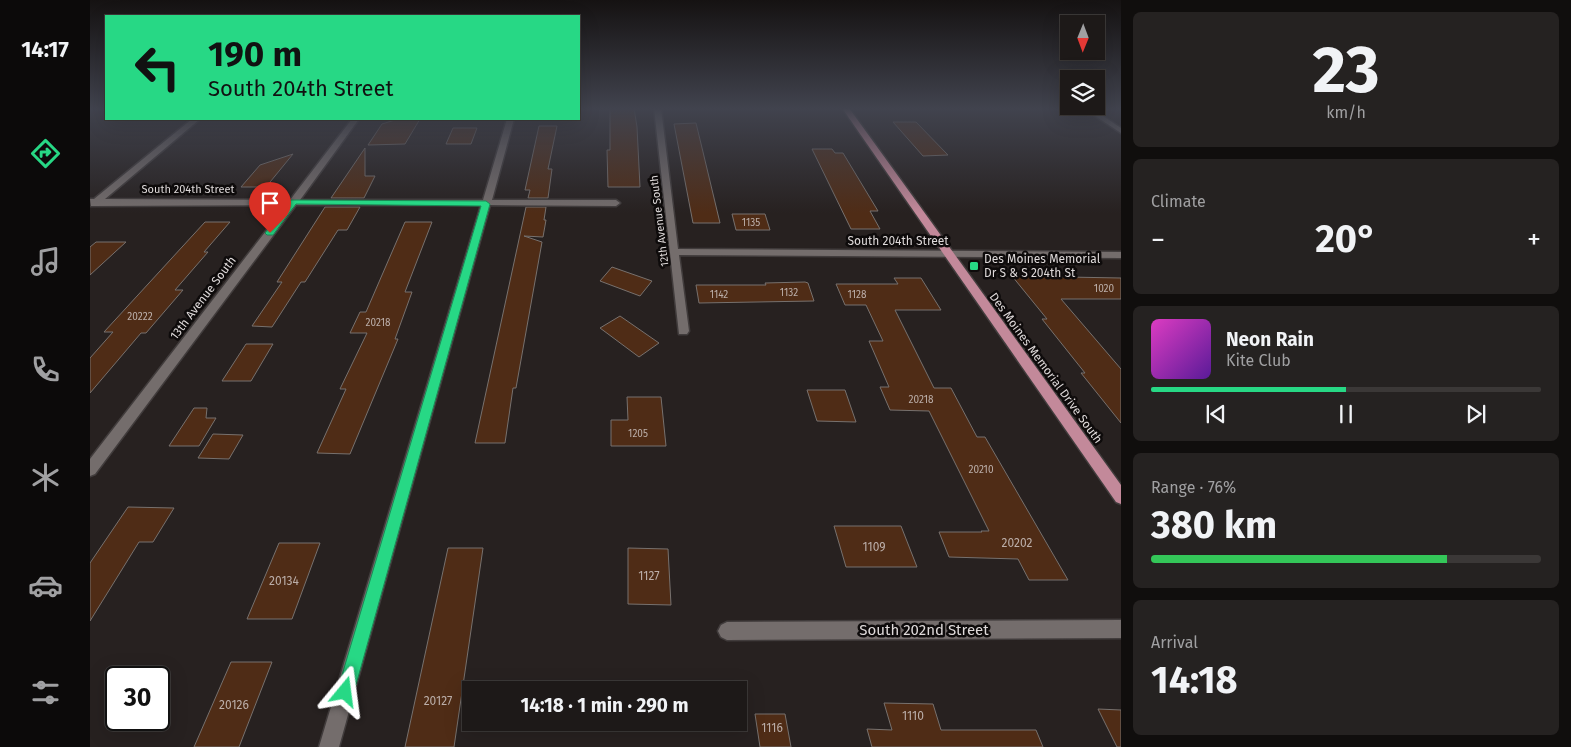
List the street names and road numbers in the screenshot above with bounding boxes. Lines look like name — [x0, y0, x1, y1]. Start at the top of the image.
street label: 12th Avenue South — [647, 174, 672, 267]
street label: South 204th Street — [142, 183, 234, 196]
street label: South 204th Street — [847, 234, 949, 248]
street label: 13th Avenue South — [167, 254, 239, 342]
street label: Des Moines Memorial Drive South — [987, 290, 1105, 446]
street label: South 202nd Street — [859, 621, 989, 639]

